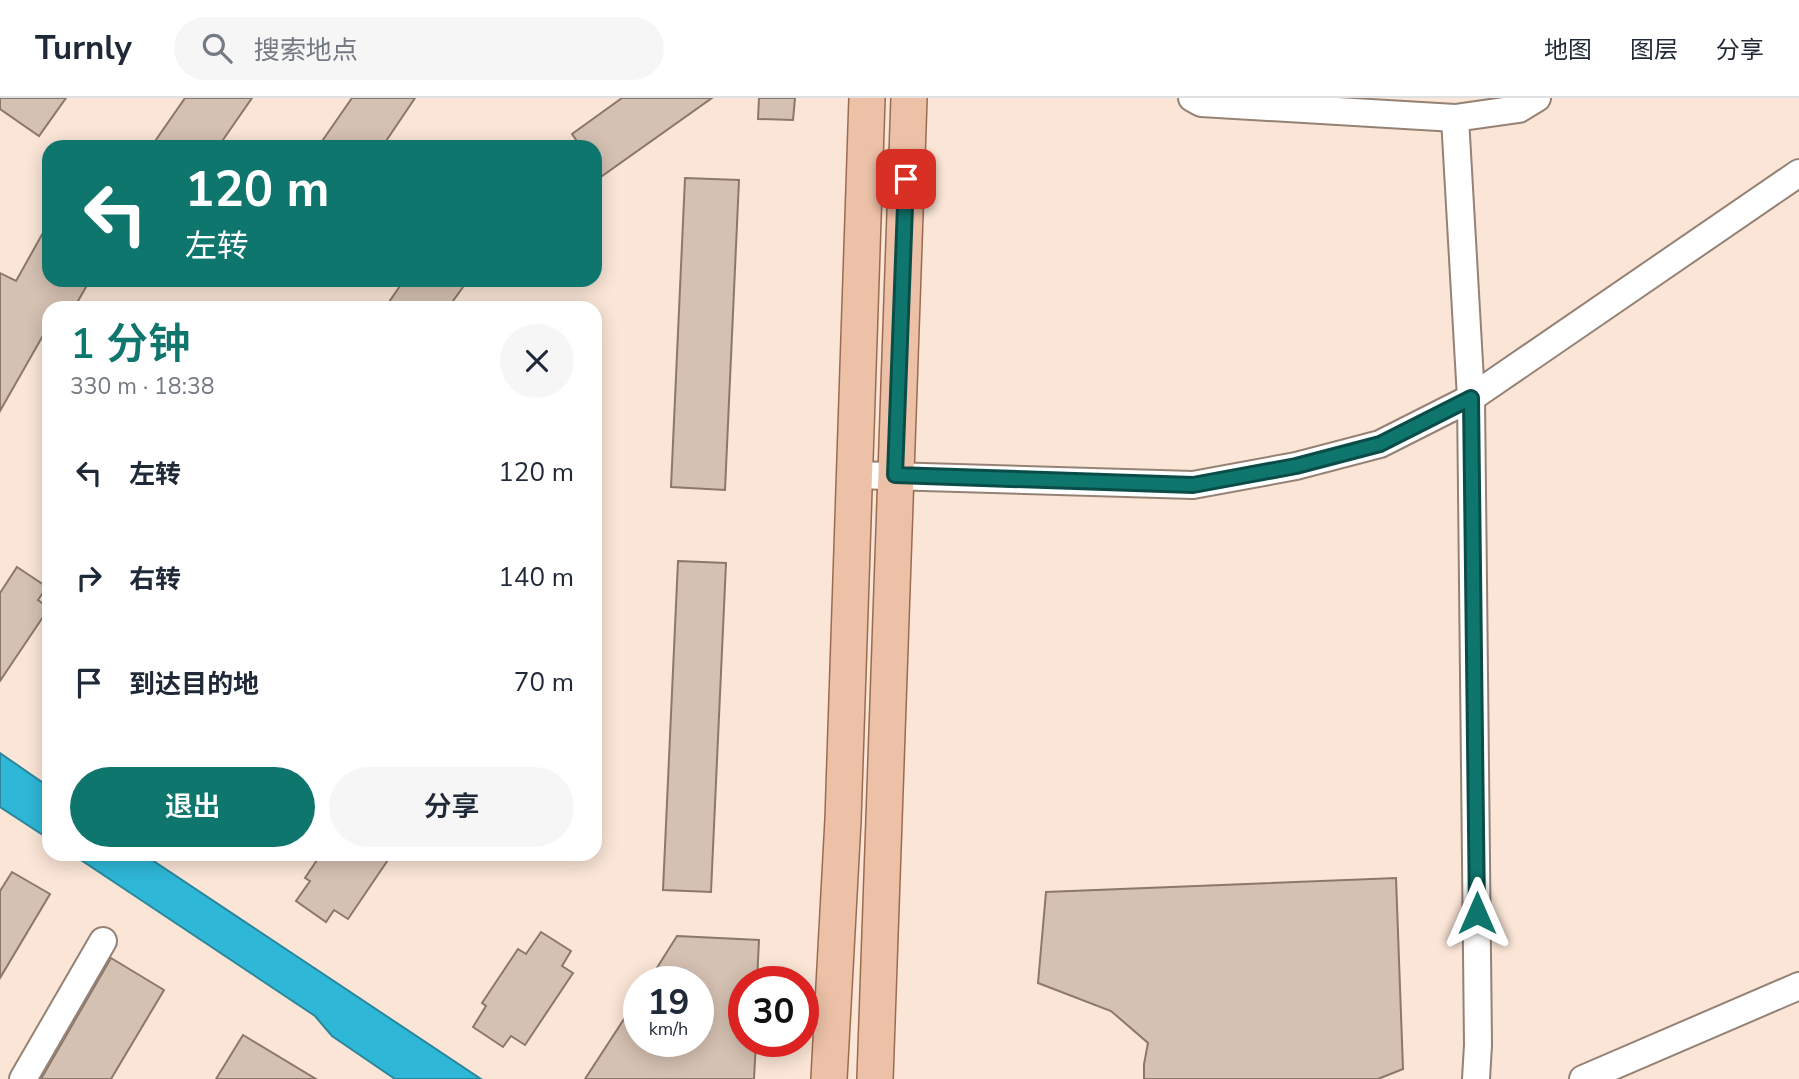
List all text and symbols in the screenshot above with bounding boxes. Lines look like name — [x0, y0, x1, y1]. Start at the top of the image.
search box — [174, 17, 664, 80]
text: Turnly — [35, 26, 132, 71]
icon: search — [198, 29, 236, 67]
text: 搜索地点 — [254, 33, 358, 68]
text: 地图 — [1544, 34, 1592, 66]
text: 图层 — [1630, 34, 1678, 66]
text: 分享 — [1716, 34, 1764, 66]
pin — [876, 149, 936, 209]
text: 120 m — [185, 156, 329, 223]
icon: arrive — [887, 160, 925, 198]
icon: left — [70, 168, 161, 259]
text: 左转 — [185, 225, 249, 268]
text: 1 分钟 — [70, 316, 190, 373]
button: close — [500, 324, 574, 398]
text: 330 m · 18:38 — [70, 371, 215, 402]
icon: left — [70, 454, 108, 492]
text: 120 m — [498, 455, 574, 490]
text: 左转 — [129, 457, 181, 492]
icon: right — [70, 559, 108, 597]
text: 140 m — [498, 560, 574, 595]
text: 右转 — [129, 562, 181, 597]
icon: arrive — [70, 664, 108, 702]
text: 70 m — [514, 665, 574, 700]
text: 到达目的地 — [129, 667, 259, 702]
button: 退出 — [70, 767, 315, 847]
button: 分享 — [329, 767, 574, 847]
position arrow — [1440, 876, 1514, 950]
speed limit sign: 30 — [728, 966, 819, 1057]
text: 19 — [647, 979, 690, 1026]
text: km/h — [649, 1017, 688, 1041]

